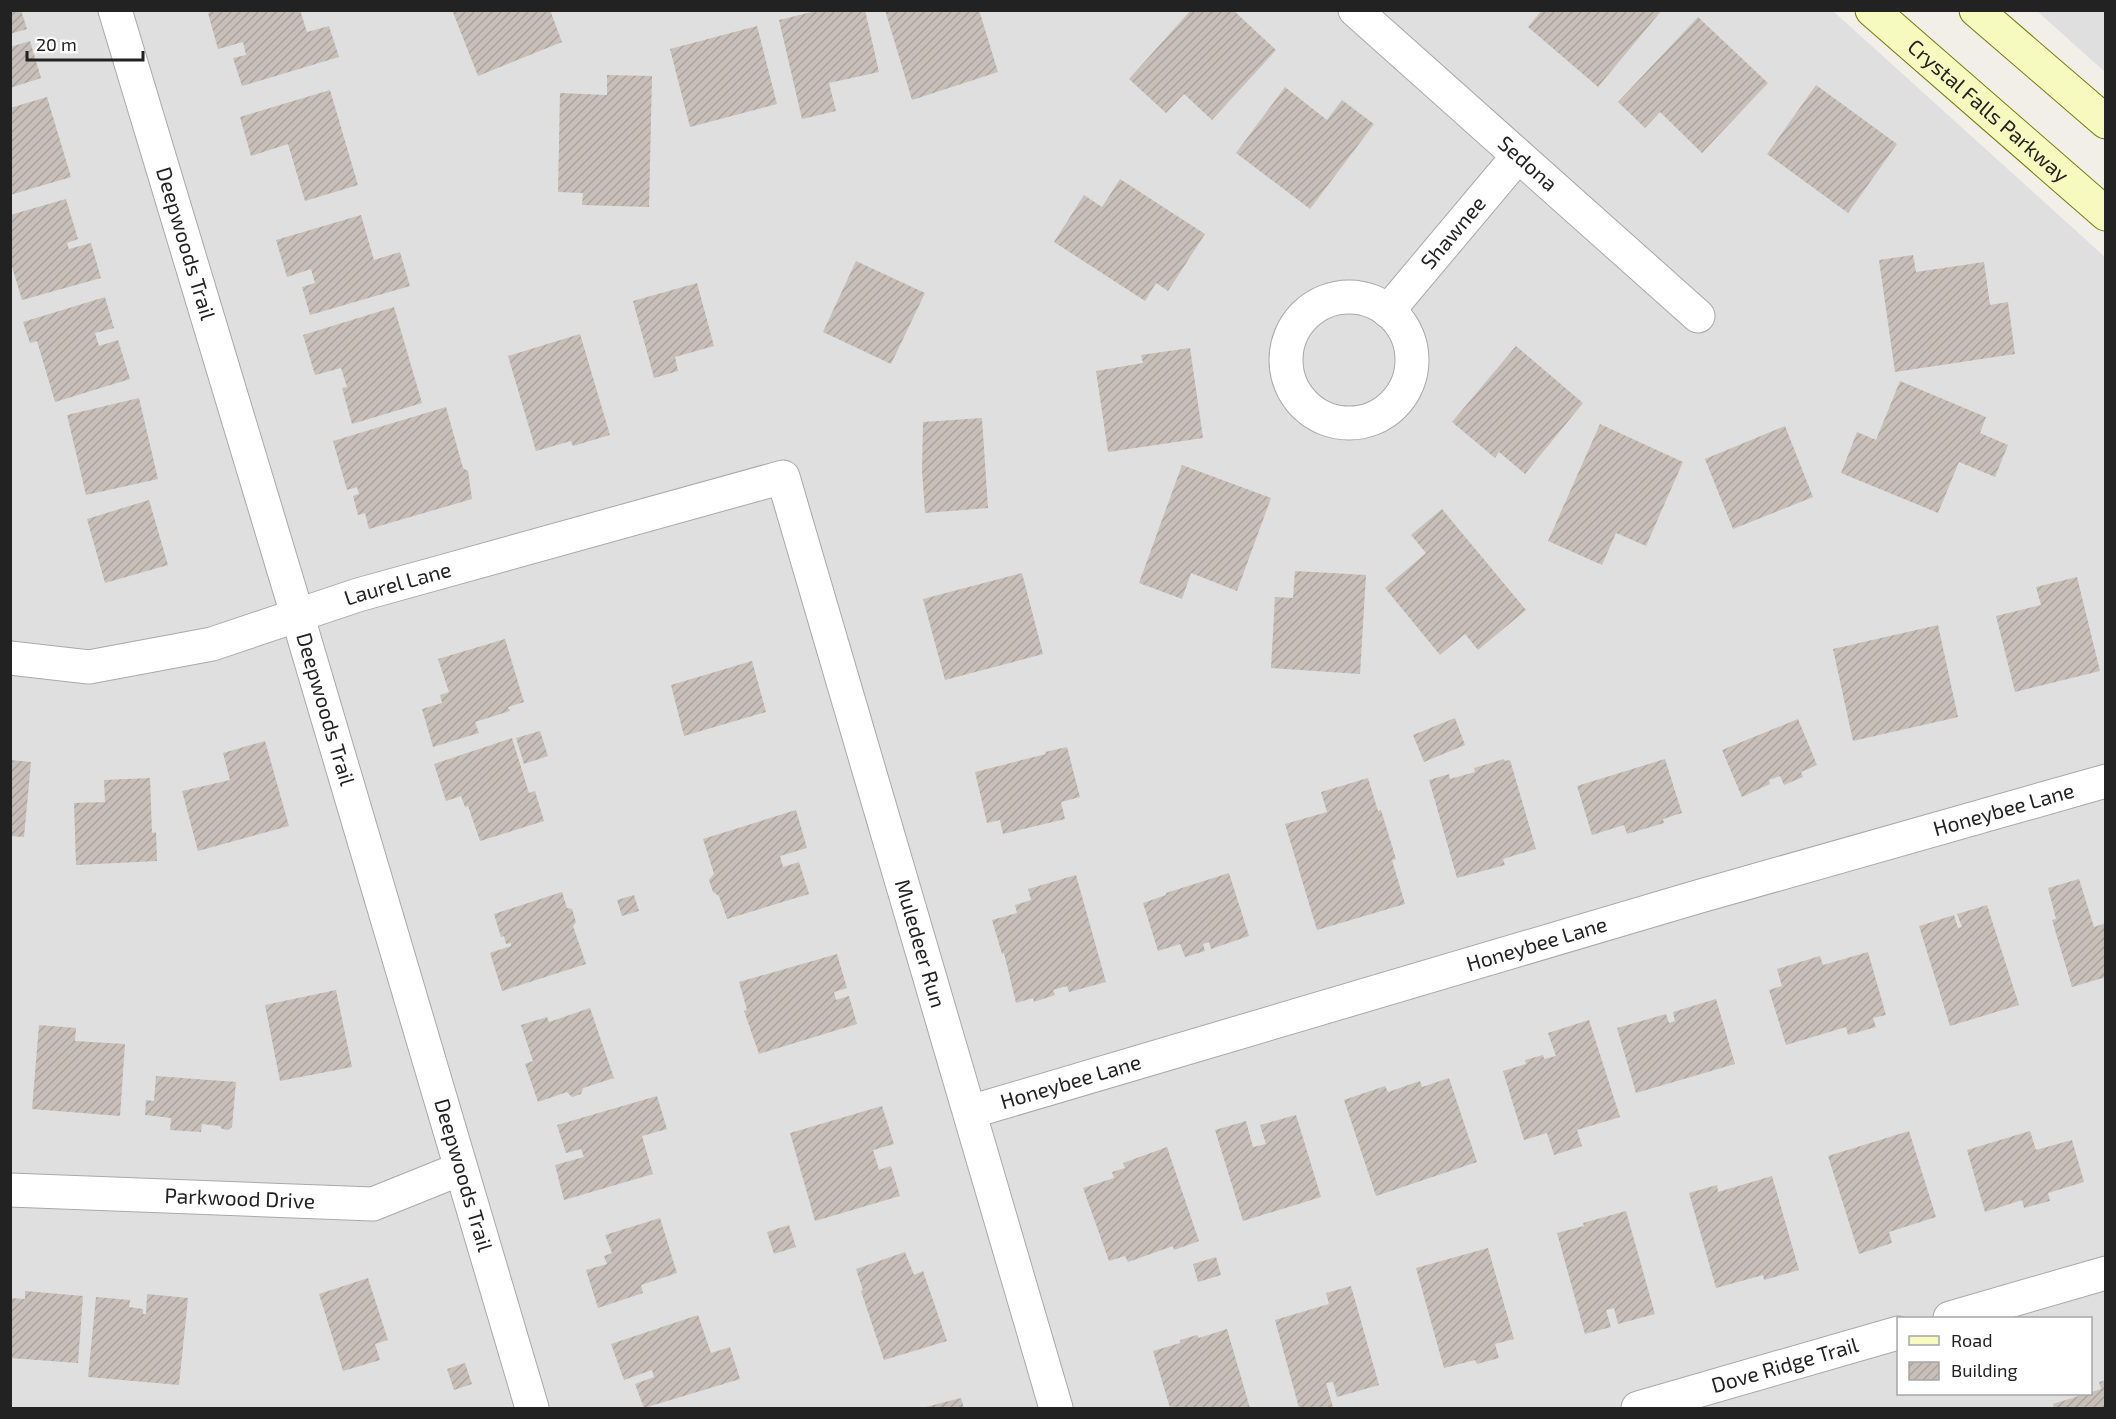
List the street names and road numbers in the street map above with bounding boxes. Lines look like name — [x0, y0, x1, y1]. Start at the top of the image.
street label: Crystal Falls Parkway — [1904, 33, 2075, 187]
street label: Sedona — [1494, 130, 1563, 196]
street label: Deepwoods Trail — [152, 164, 222, 323]
street label: Shawnee — [1415, 190, 1490, 273]
street label: Laurel Lane — [341, 556, 454, 610]
street label: Deepwoods Trail — [292, 629, 361, 789]
street label: Honeybee Lane — [1930, 777, 2077, 840]
street label: Muledeer Run — [891, 876, 952, 1010]
street label: Honeybee Lane — [1463, 910, 1610, 976]
street label: Honeybee Lane — [997, 1048, 1144, 1113]
street label: Deepwoods Trail — [430, 1095, 499, 1255]
street label: Parkwood Drive — [164, 1182, 316, 1213]
street label: Dove Ridge Trail — [1708, 1331, 1862, 1397]

